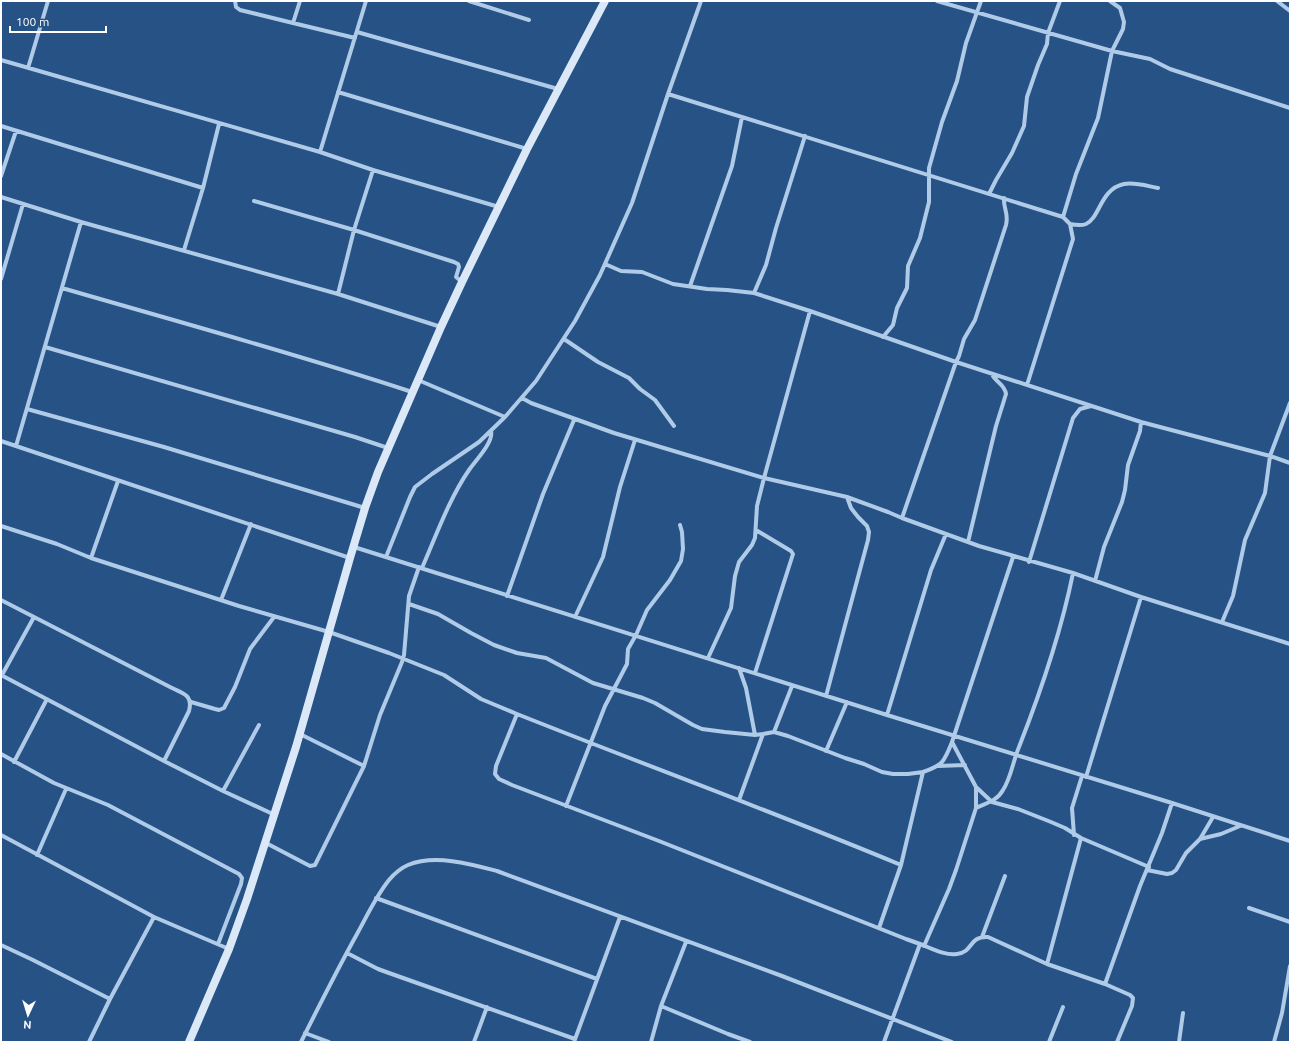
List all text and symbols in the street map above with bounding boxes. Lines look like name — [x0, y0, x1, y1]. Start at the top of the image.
scale bar — [10, 8, 106, 34]
text: 100 m — [16, 15, 49, 28]
north arrow — [8, 995, 48, 1035]
text: N — [23, 1019, 32, 1031]

